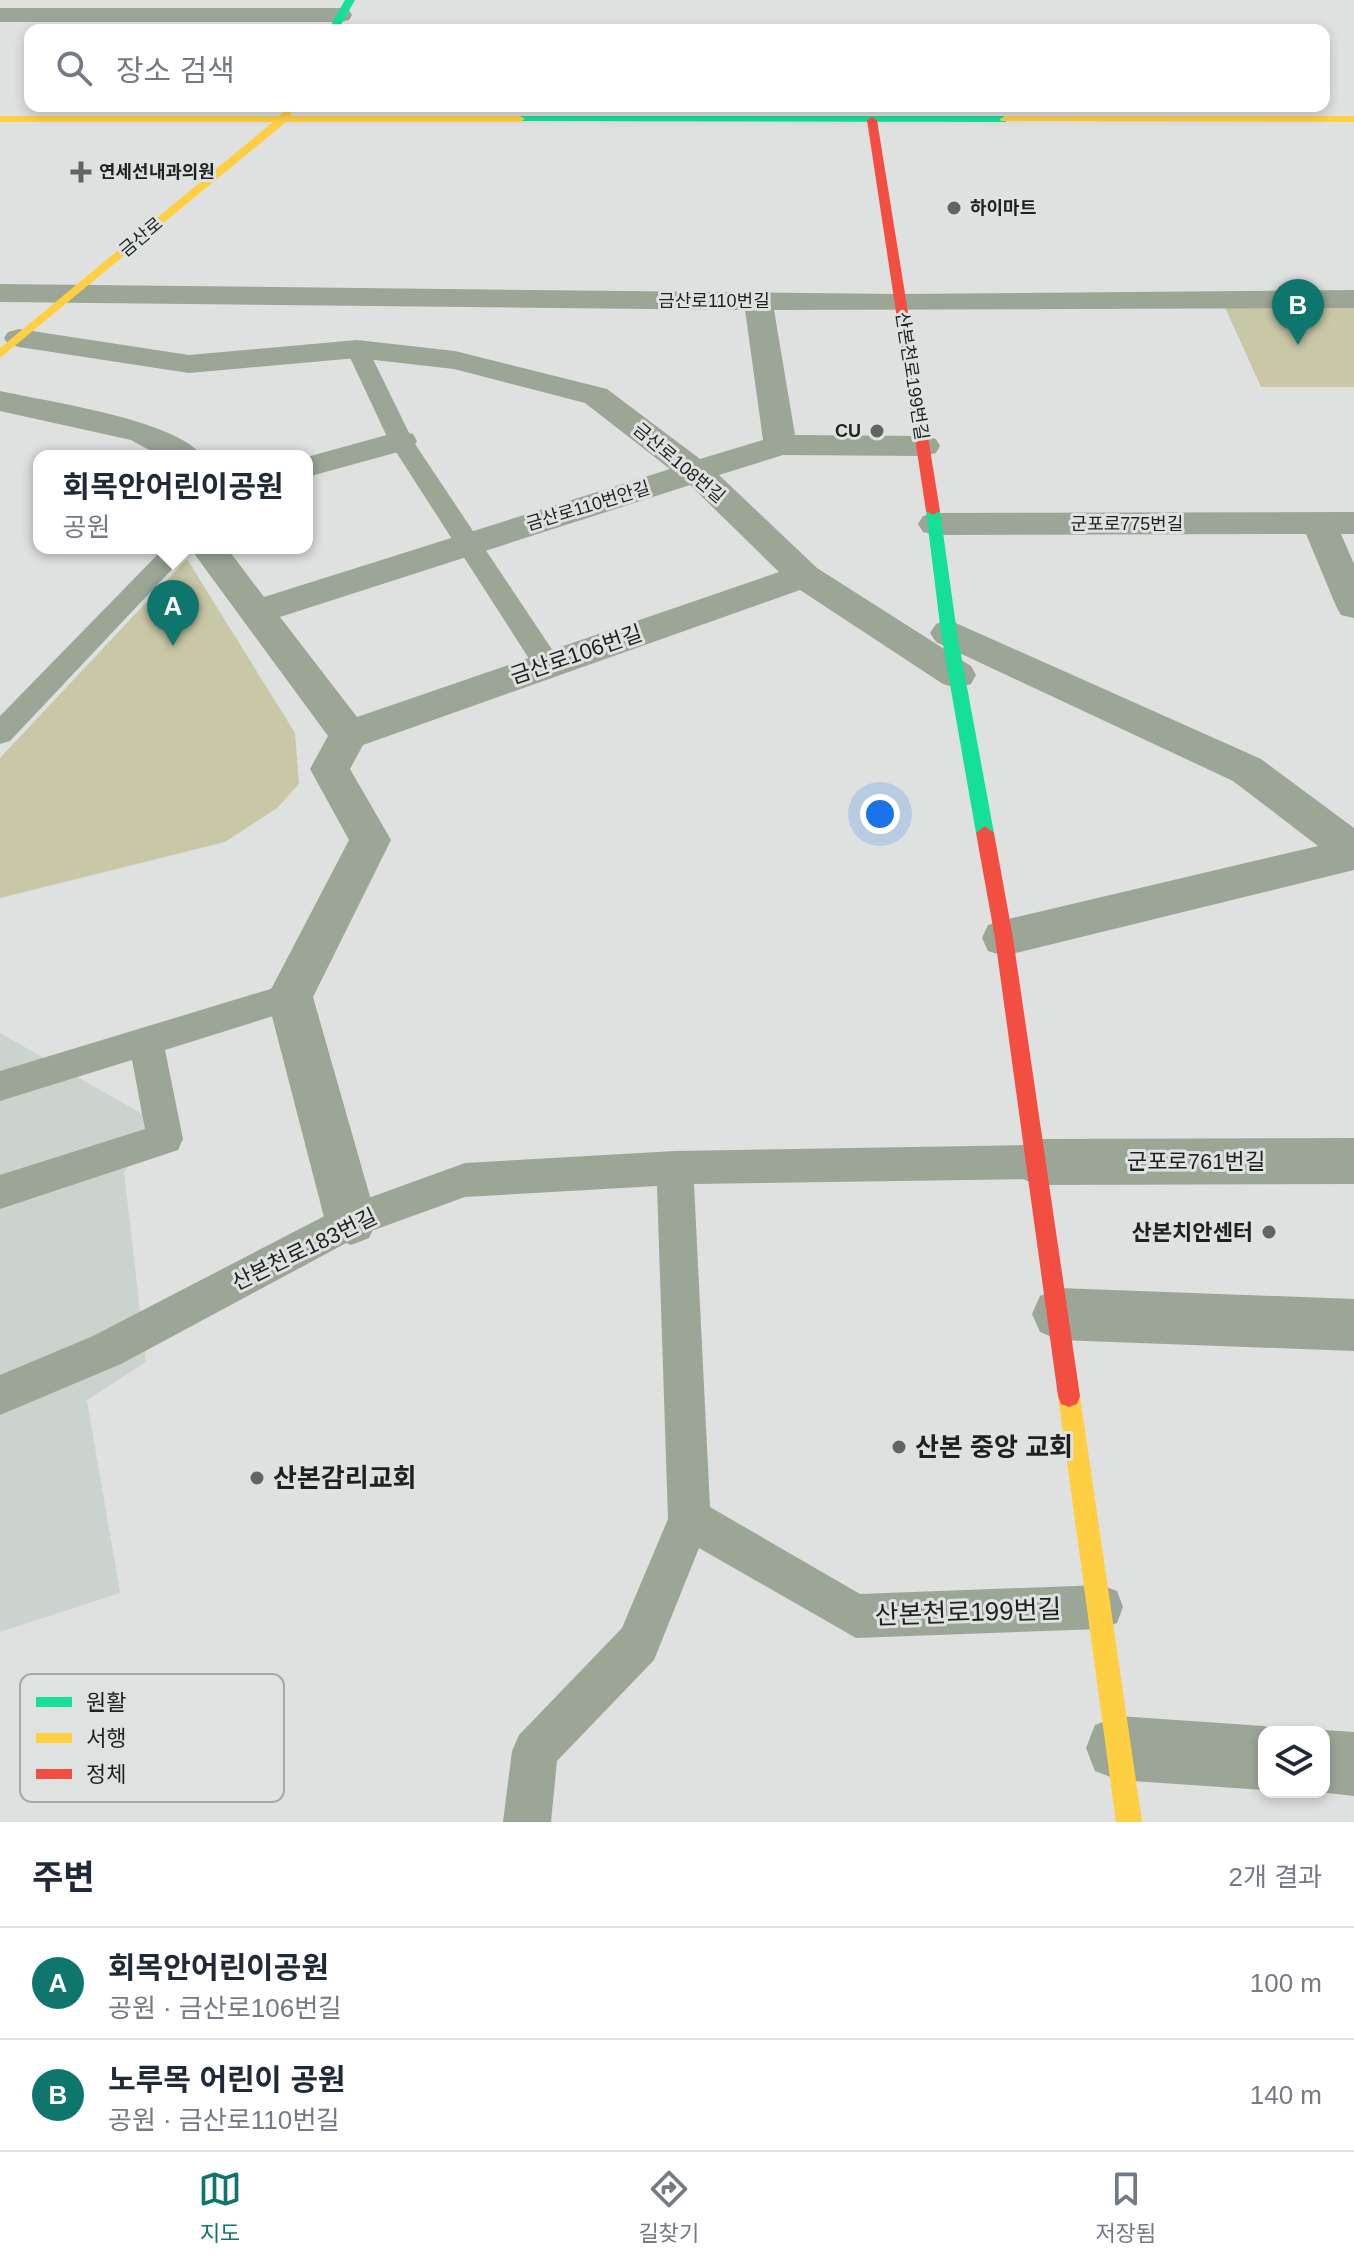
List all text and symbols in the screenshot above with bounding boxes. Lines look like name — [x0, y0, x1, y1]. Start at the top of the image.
search box — [24, 24, 1330, 112]
icon: search — [52, 46, 96, 90]
text: 장소 검색 — [116, 54, 235, 87]
marker: 연세선내과의원 — [70, 161, 92, 183]
place label: 연세선내과의원 — [99, 162, 215, 182]
place label: 하이마트 — [970, 198, 1036, 218]
marker: 하이마트 — [945, 199, 963, 217]
street label: 금산로 — [116, 213, 166, 261]
pin: B — [1272, 279, 1324, 345]
street label: 금산로110번길 — [658, 291, 770, 311]
street label: 산본천로199번길 — [892, 311, 932, 441]
street label: 금산로108번길 — [629, 419, 729, 507]
place label: CU — [835, 421, 861, 441]
marker: CU — [868, 422, 886, 440]
popup — [33, 450, 313, 554]
text: 회목안어린이공원 — [63, 470, 283, 503]
street label: 금산로110번안길 — [524, 478, 652, 534]
text: 공원 — [63, 512, 110, 542]
street label: 군포로775번길 — [1071, 514, 1183, 534]
pin: A — [147, 580, 199, 646]
street label: 금산로106번길 — [507, 620, 645, 689]
your location — [860, 794, 900, 834]
street label: 군포로761번길 — [1127, 1149, 1265, 1174]
street label: 산본천로183번길 — [228, 1204, 381, 1295]
place label: 산본치안센터 — [1132, 1220, 1253, 1245]
marker: 산본치안센터 — [1260, 1223, 1278, 1241]
place label: 산본 중앙 교회 — [915, 1432, 1073, 1462]
marker: 산본 중앙 교회 — [890, 1438, 908, 1456]
place label: 산본감리교회 — [273, 1463, 417, 1493]
marker: 산본감리교회 — [248, 1469, 266, 1487]
street label: 산본천로199번길 — [874, 1594, 1062, 1630]
legend — [20, 1674, 284, 1802]
text: 원활 — [86, 1690, 126, 1715]
text: 서행 — [86, 1726, 126, 1751]
map controls — [1258, 1726, 1330, 1798]
button: layers — [1258, 1726, 1330, 1798]
text: 정체 — [86, 1762, 126, 1787]
text: 주변 — [32, 1858, 95, 1896]
text: 2개 결과 — [1229, 1862, 1322, 1892]
text: 회목안어린이공원 — [108, 1951, 329, 1984]
text: A — [49, 1968, 67, 1998]
text: 100 m — [1250, 1968, 1322, 1998]
text: 공원 · 금산로106번길 — [108, 1993, 342, 2023]
text: 노루목 어린이 공원 — [108, 2063, 345, 2096]
text: B — [49, 2080, 67, 2110]
text: 140 m — [1250, 2080, 1322, 2110]
text: 공원 · 금산로110번길 — [108, 2105, 340, 2135]
tab: 지도 — [198, 2167, 242, 2247]
tab: 길찾기 — [638, 2167, 699, 2247]
tab: 저장됨 — [1095, 2167, 1156, 2247]

